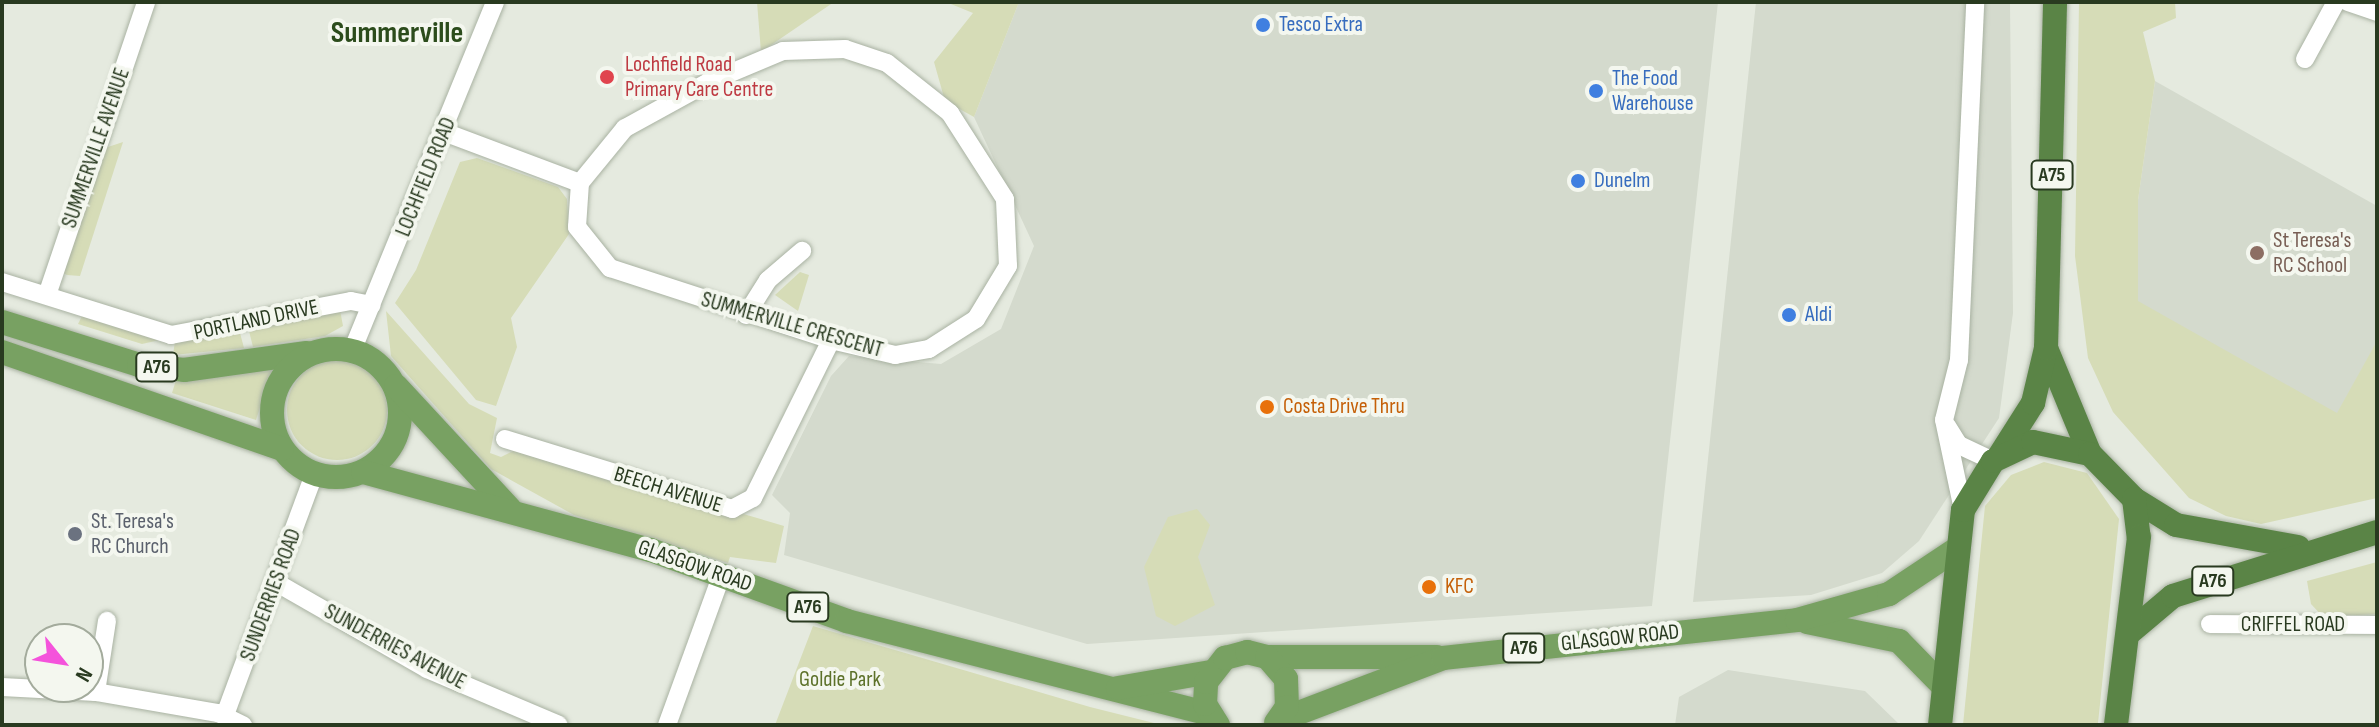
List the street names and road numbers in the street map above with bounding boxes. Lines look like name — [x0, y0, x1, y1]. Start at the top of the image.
street label: SUMMERVILLE AVENUE — [56, 64, 136, 232]
street label: LOCHFIELD ROAD — [390, 114, 462, 240]
road number: A75 — [2030, 159, 2074, 191]
street label: SUMMERVILLE CRESCENT — [698, 286, 886, 364]
street label: PORTLAND DRIVE — [191, 294, 321, 346]
road number: A76 — [135, 351, 179, 383]
street label: BEECH AVENUE — [611, 461, 725, 519]
street label: SUNDERRIES ROAD — [235, 525, 307, 665]
street label: GLASGOW ROAD — [635, 534, 755, 598]
road number: A76 — [2191, 565, 2235, 597]
road number: A76 — [786, 591, 830, 623]
street label: SUNDERRIES AVENUE — [319, 598, 471, 696]
street label: CRIFFEL ROAD — [2241, 612, 2345, 638]
street label: GLASGOW ROAD — [1560, 619, 1680, 657]
road number: A76 — [1502, 632, 1546, 664]

